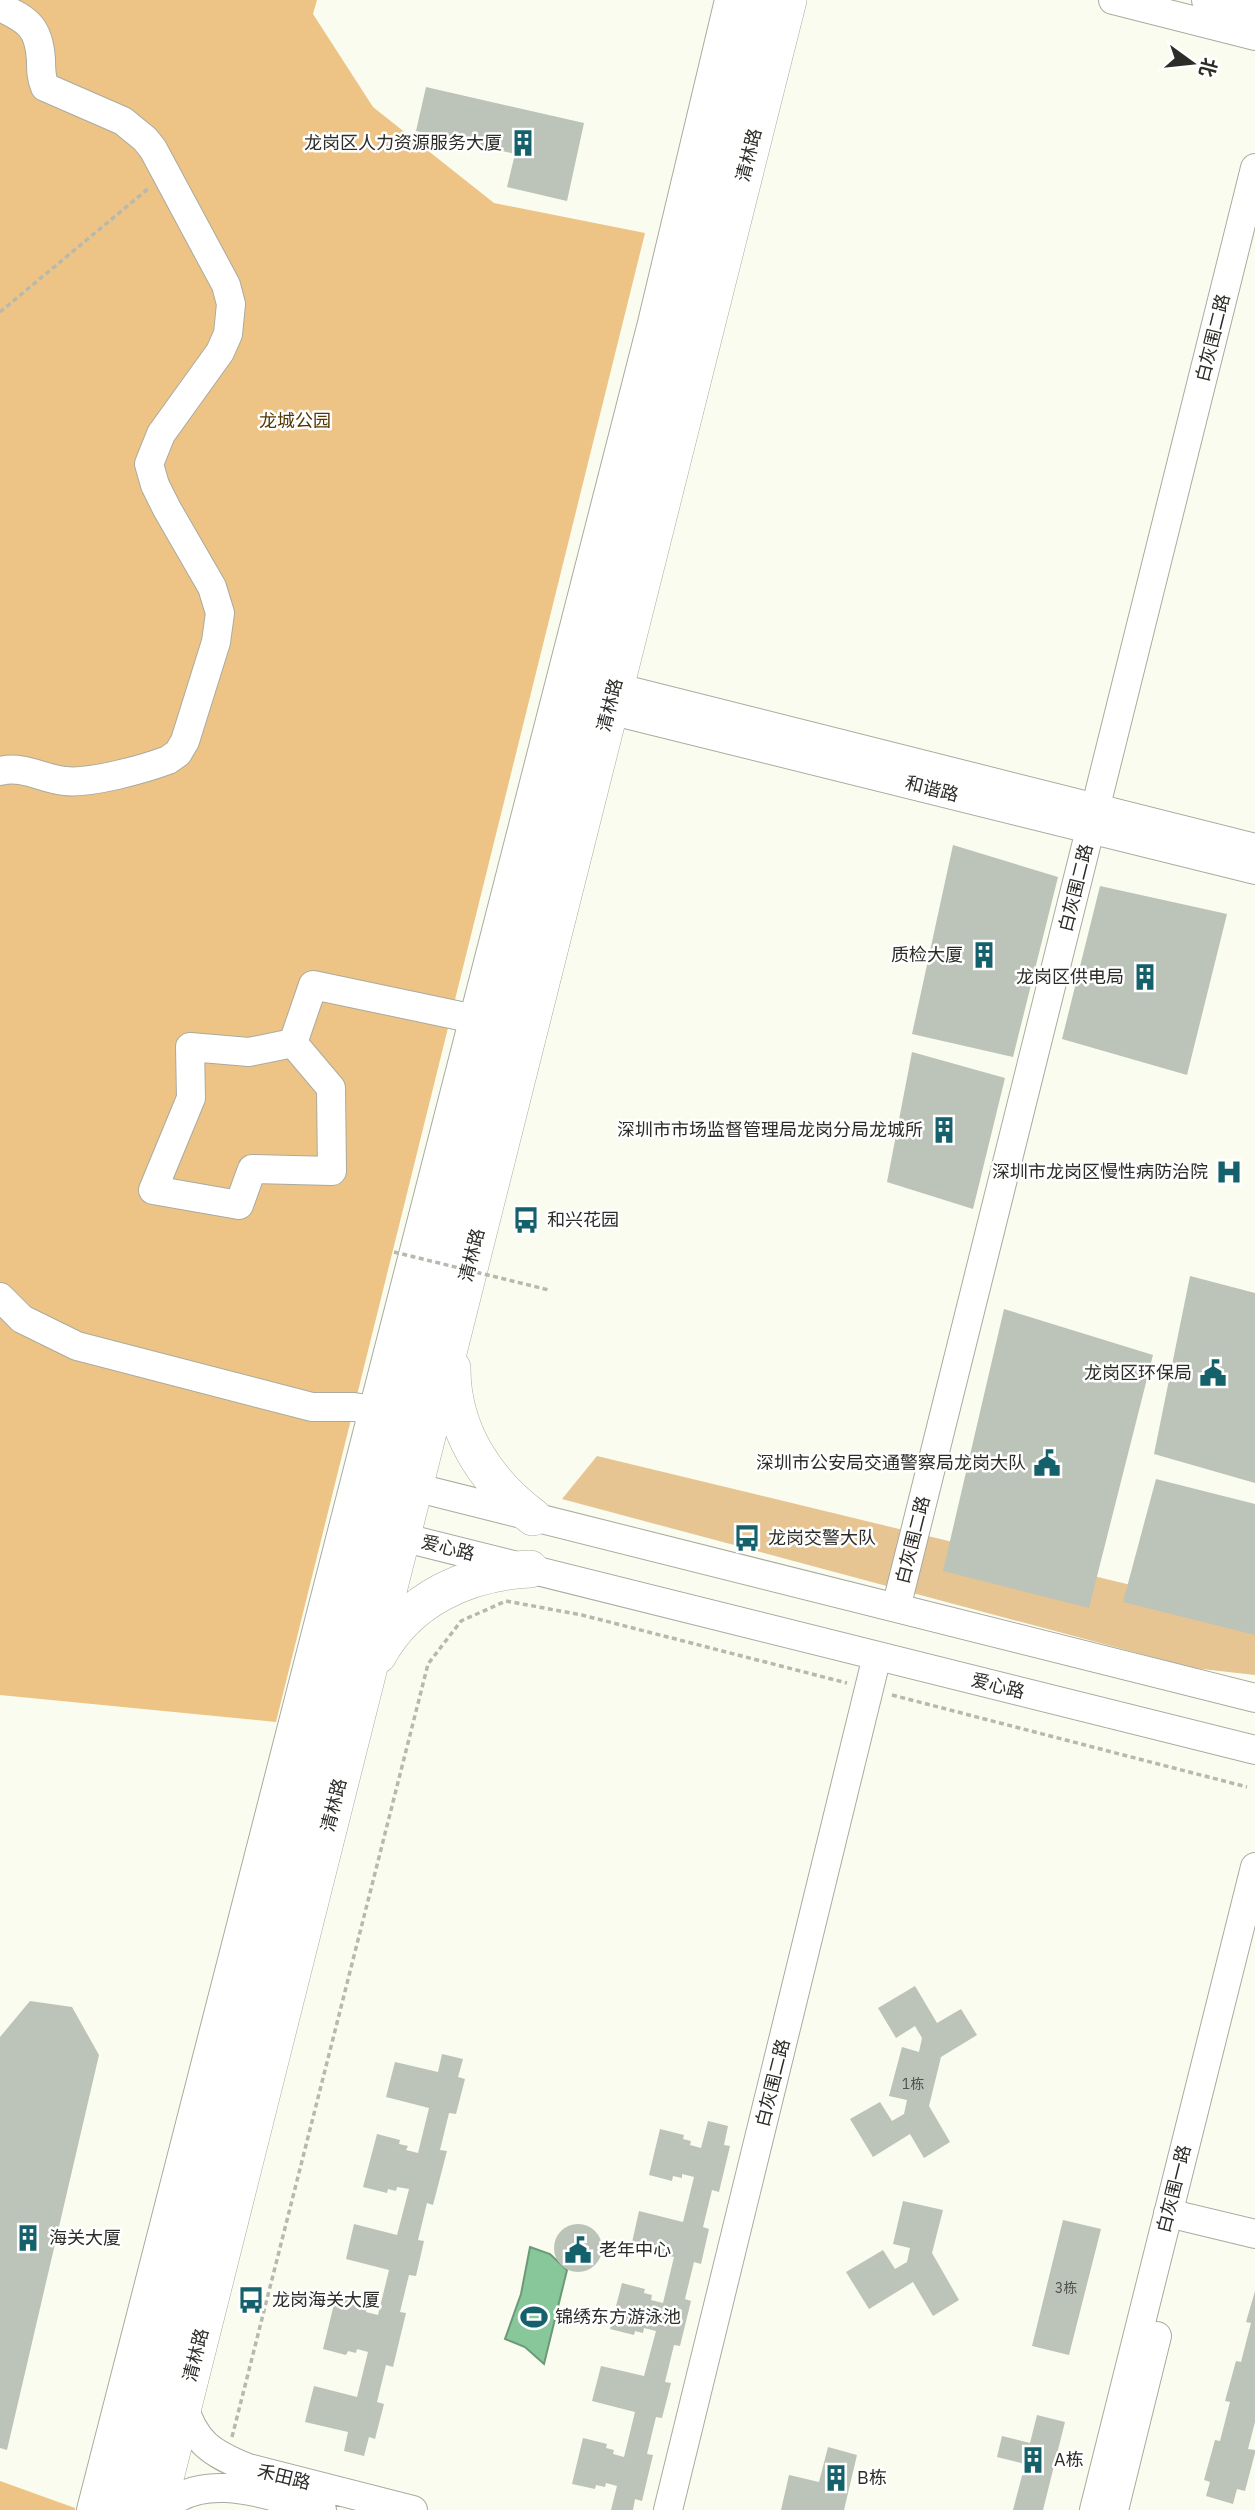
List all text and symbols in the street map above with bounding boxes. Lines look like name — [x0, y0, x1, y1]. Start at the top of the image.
north arrow — [1157, 28, 1227, 98]
text: 北 — [1194, 55, 1222, 80]
street label: 清林路 — [731, 126, 766, 184]
building icon: 龙岗区人力资源服务大厦 — [508, 128, 538, 158]
place label: 龙岗区人力资源服务大厦 — [304, 131, 502, 154]
street label: 白灰围二路 — [1190, 291, 1235, 384]
park label: 龙城公园 — [259, 409, 331, 432]
street label: 清林路 — [592, 676, 627, 734]
street label: 和谐路 — [903, 771, 961, 806]
street label: 白灰围二路 — [1053, 841, 1098, 934]
building icon: 质检大厦 — [969, 940, 999, 970]
place label: 质检大厦 — [891, 943, 963, 966]
building icon: 龙岗区供电局 — [1130, 962, 1160, 992]
place label: 龙岗区供电局 — [1016, 965, 1124, 988]
building icon: 深圳市市场监督管理局龙岗分局龙城所 — [929, 1115, 959, 1145]
place label: 深圳市市场监督管理局龙岗分局龙城所 — [617, 1118, 923, 1141]
hospital icon: 深圳市龙岗区慢性病防治院 — [1214, 1157, 1244, 1187]
place label: 深圳市龙岗区慢性病防治院 — [992, 1160, 1208, 1183]
bus stop icon: 和兴花园 — [511, 1205, 541, 1235]
place label: 和兴花园 — [547, 1208, 619, 1231]
street label: 清林路 — [454, 1226, 489, 1284]
public building icon: 龙岗区环保局 — [1198, 1358, 1228, 1388]
place label: 龙岗区环保局 — [1084, 1361, 1192, 1384]
public building icon: 深圳市公安局交通警察局龙岗大队 — [1032, 1448, 1062, 1478]
place label: 深圳市公安局交通警察局龙岗大队 — [756, 1451, 1026, 1474]
street label: 白灰围二路 — [890, 1493, 935, 1586]
bus stop icon: 龙岗交警大队 — [732, 1523, 762, 1553]
place label: 龙岗交警大队 — [768, 1526, 876, 1549]
street label: 爱心路 — [419, 1530, 477, 1565]
street label: 爱心路 — [969, 1668, 1027, 1703]
street label: 清林路 — [316, 1776, 351, 1834]
street label: 白灰围二路 — [750, 2036, 795, 2129]
house number: 1栋 — [902, 2075, 924, 2093]
street label: 白灰围一路 — [1151, 2142, 1196, 2235]
building icon: 海关大厦 — [13, 2223, 43, 2253]
place label: 海关大厦 — [49, 2226, 121, 2249]
public building icon: 老年中心 — [563, 2235, 593, 2265]
place label: 老年中心 — [599, 2238, 671, 2261]
house number: 3栋 — [1055, 2279, 1077, 2297]
bus stop icon: 龙岗海关大厦 — [236, 2285, 266, 2315]
place label: 龙岗海关大厦 — [272, 2288, 380, 2311]
sports icon: 锦绣东方游泳池 — [519, 2302, 549, 2332]
place label: 锦绣东方游泳池 — [555, 2305, 681, 2328]
street label: 清林路 — [178, 2326, 213, 2384]
building icon: A栋 — [1018, 2445, 1048, 2475]
place label: A栋 — [1054, 2448, 1084, 2471]
street label: 禾田路 — [255, 2459, 313, 2494]
building icon: B栋 — [821, 2463, 851, 2493]
place label: B栋 — [857, 2466, 887, 2489]

